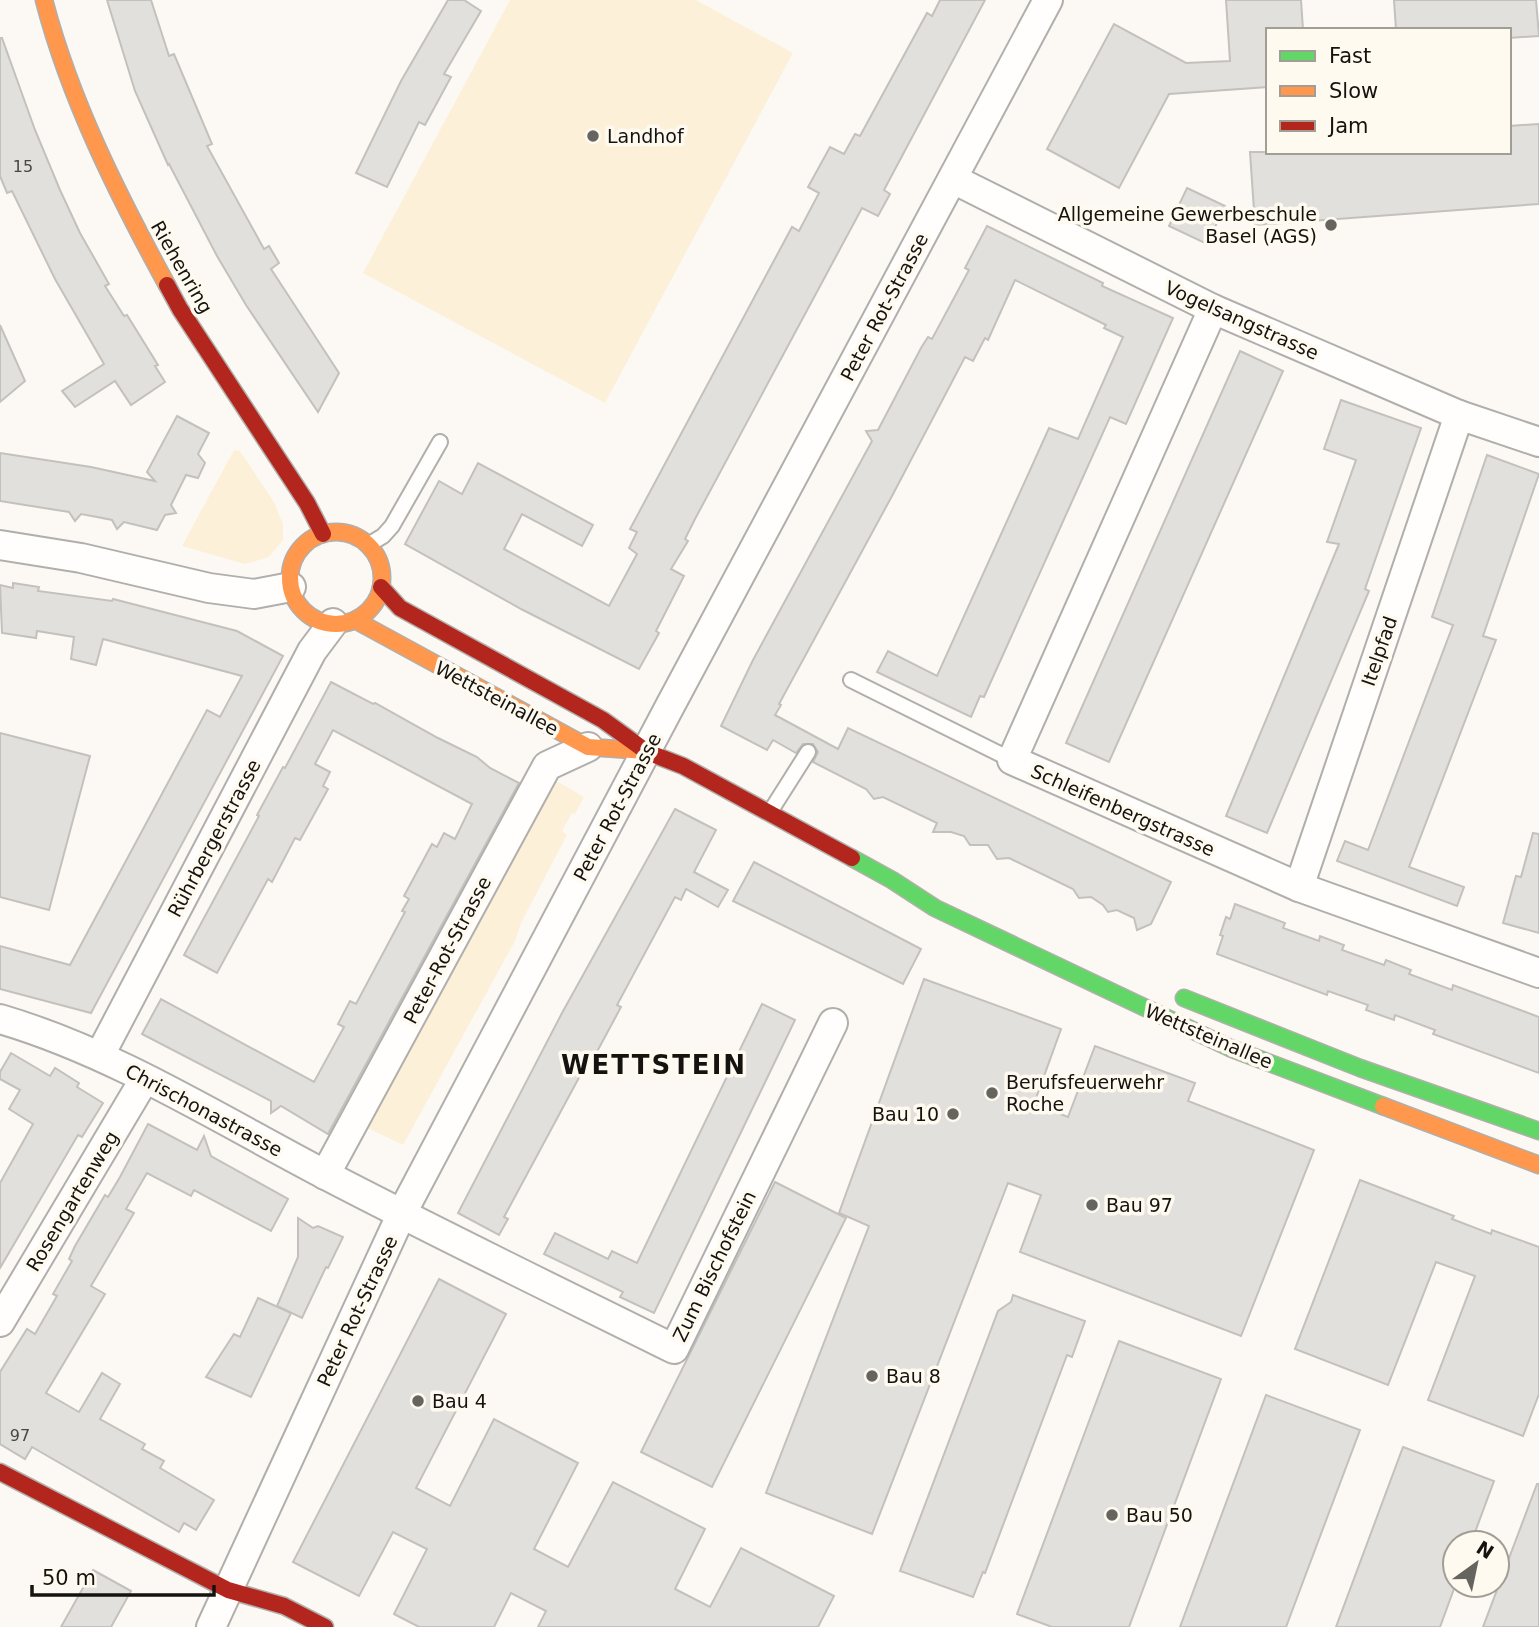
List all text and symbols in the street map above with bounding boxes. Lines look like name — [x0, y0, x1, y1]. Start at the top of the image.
legend — [1266, 28, 1511, 154]
text: Fast — [1329, 44, 1371, 68]
text: Slow — [1329, 79, 1378, 103]
text: Jam — [1327, 114, 1369, 138]
place label: Landhof — [607, 125, 685, 147]
marker: Landhof — [585, 128, 601, 144]
house number: 15 — [13, 157, 33, 176]
place label: Allgemeine Gewerbeschule Basel (AGS) — [1058, 203, 1317, 247]
street label: Riehenring — [147, 217, 217, 317]
marker: Allgemeine Gewerbeschule Basel (AGS) — [1323, 217, 1339, 233]
street label: Peter Rot-Strasse — [836, 229, 932, 385]
street label: Vogelsangstrasse — [1162, 276, 1322, 364]
street label: Itelpfad — [1357, 613, 1401, 689]
street label: Wettsteinallee — [432, 656, 562, 740]
street label: Peter Rot-Strasse — [569, 729, 665, 885]
street label: Rührbergerstrasse — [163, 755, 265, 921]
street label: Schleifenbergstrasse — [1028, 760, 1218, 860]
street label: Peter-Rot-Strasse — [399, 873, 495, 1027]
street label: Wettsteinallee — [1142, 999, 1276, 1073]
district label: WETTSTEIN — [561, 1050, 747, 1080]
street label: Chrischonastrasse — [122, 1059, 286, 1161]
place label: Berufsfeuerwehr Roche — [1006, 1071, 1164, 1115]
marker: Berufsfeuerwehr Roche — [984, 1085, 1000, 1101]
place label: Bau 10 — [872, 1103, 939, 1125]
marker: Bau 10 — [945, 1106, 961, 1122]
street label: Rosengartenweg — [21, 1127, 123, 1275]
street label: Zum Bischofstein — [668, 1187, 760, 1345]
place label: Bau 97 — [1106, 1194, 1173, 1216]
marker: Bau 97 — [1084, 1197, 1100, 1213]
street label: Peter Rot-Strasse — [312, 1232, 402, 1390]
place label: Bau 8 — [886, 1365, 941, 1387]
marker: Bau 8 — [864, 1368, 880, 1384]
place label: Bau 4 — [432, 1390, 487, 1412]
marker: Bau 4 — [410, 1393, 426, 1409]
house number: 97 — [10, 1426, 30, 1445]
place label: Bau 50 — [1126, 1504, 1193, 1526]
marker: Bau 50 — [1104, 1507, 1120, 1523]
north arrow — [1441, 1529, 1511, 1599]
text: N — [1473, 1536, 1498, 1563]
scale bar — [32, 1554, 214, 1598]
text: 50 m — [42, 1566, 96, 1590]

